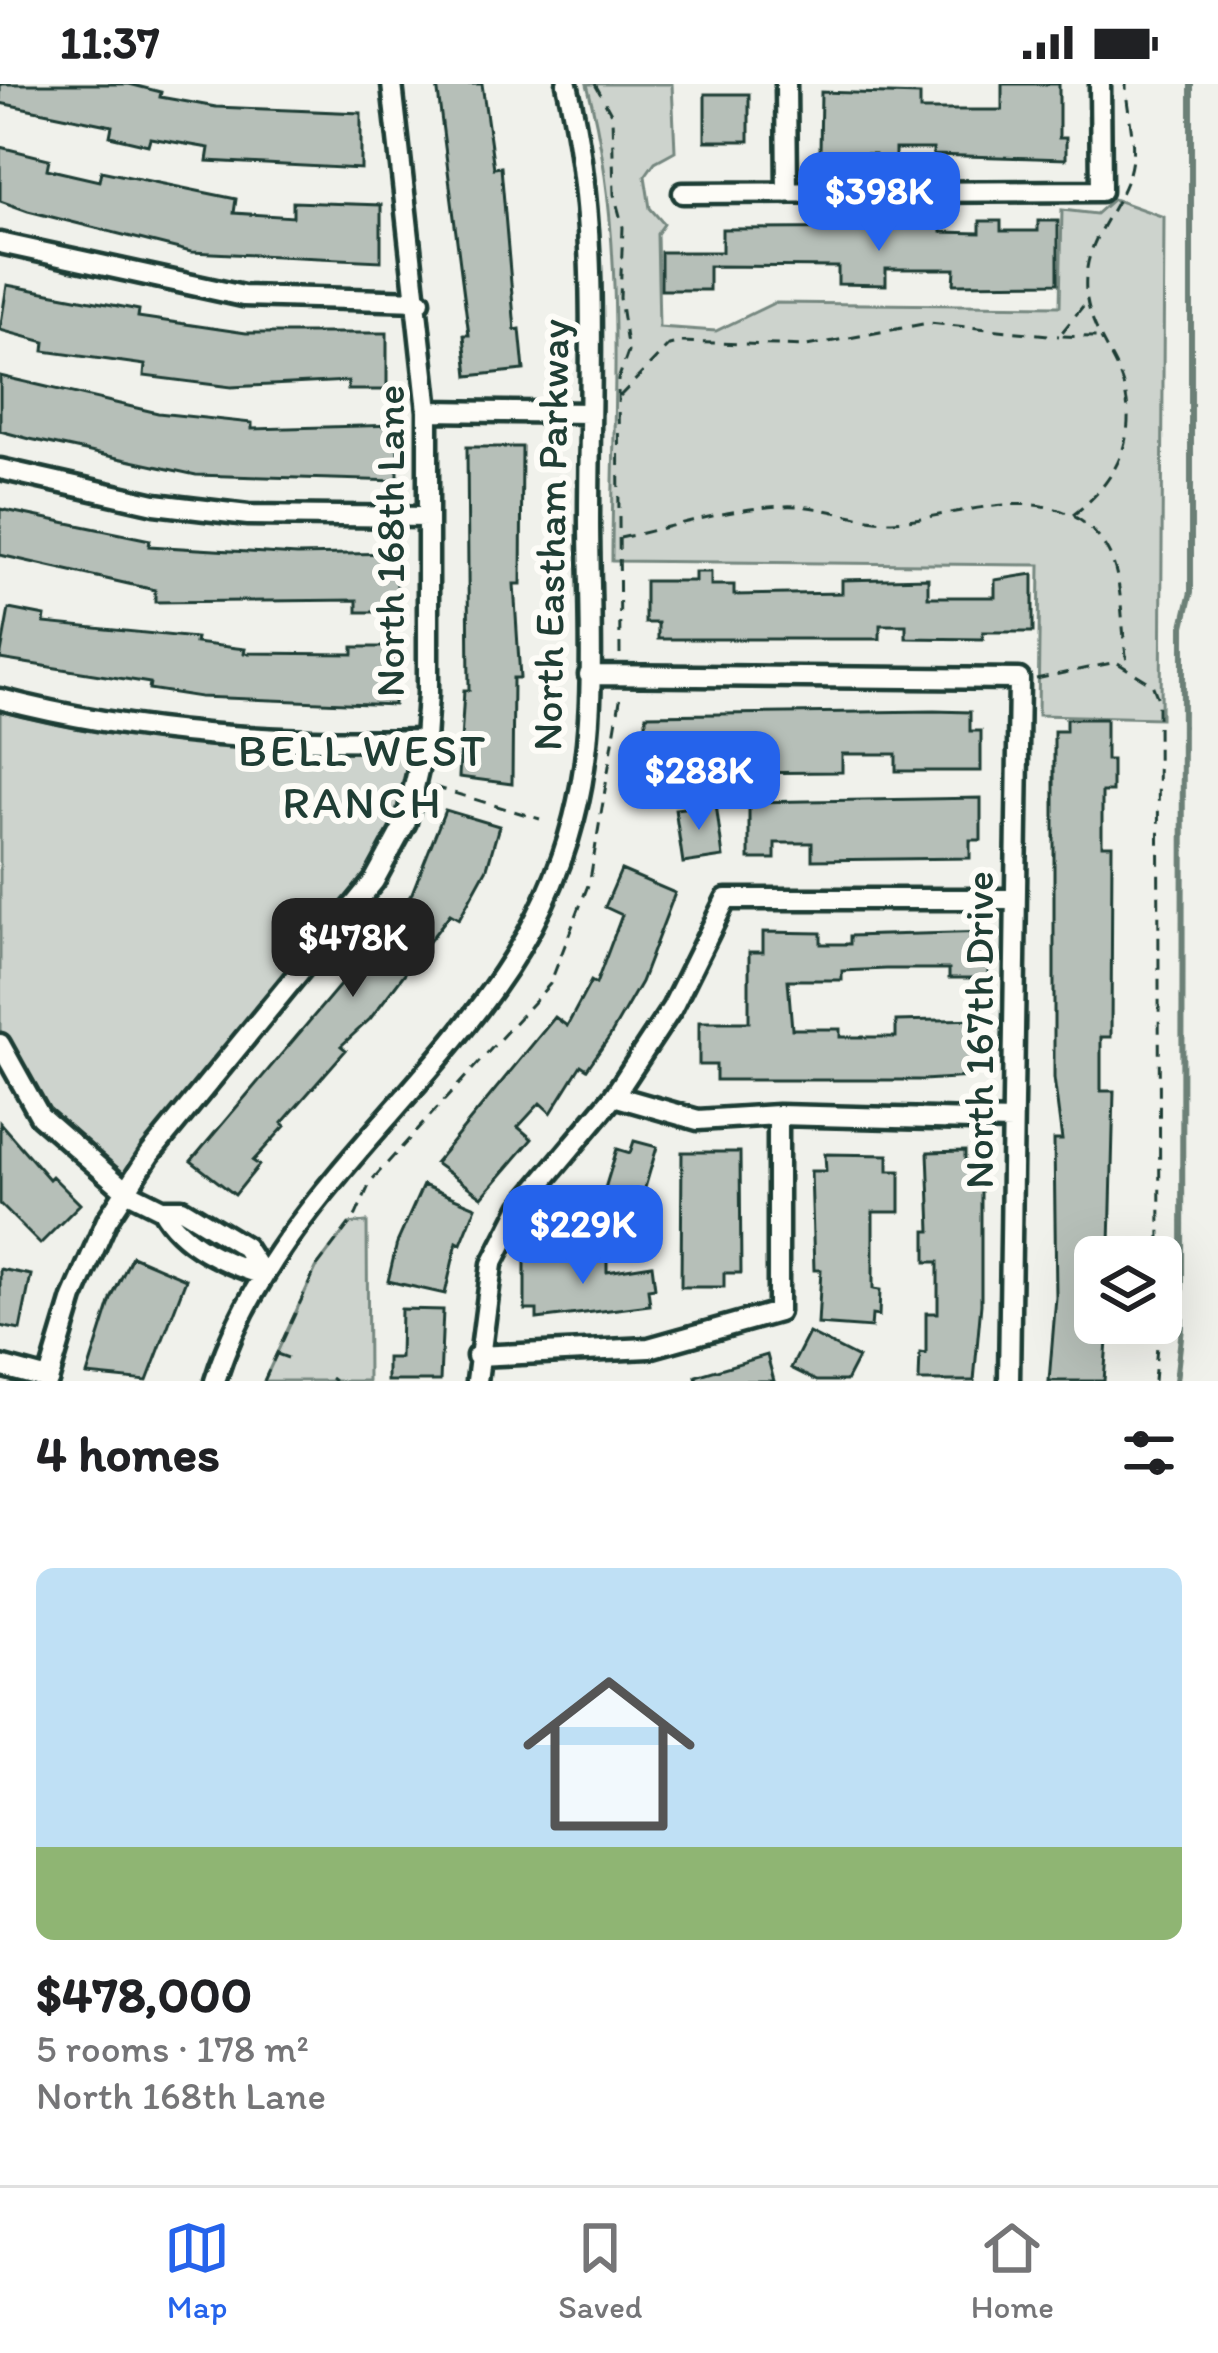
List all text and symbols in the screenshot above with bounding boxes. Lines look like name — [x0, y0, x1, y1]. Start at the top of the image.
text: 11:37 — [60, 15, 160, 69]
pin: $398K — [795, 152, 963, 254]
text: $398K — [825, 167, 933, 214]
street label: North Eastham Parkway — [521, 318, 580, 752]
street label: North 168th Lane — [364, 385, 415, 697]
district label: BELL WEST RANCH — [238, 723, 488, 829]
pin: $288K — [615, 731, 783, 833]
text: $288K — [645, 746, 753, 793]
street label: North 167th Drive — [953, 871, 1004, 1189]
pin: $478K — [269, 898, 437, 1000]
text: $478K — [299, 913, 407, 960]
pin: $229K — [499, 1185, 667, 1287]
text: $229K — [530, 1200, 636, 1247]
map controls — [1074, 1236, 1182, 1344]
button: layers — [1074, 1236, 1182, 1344]
icon: filters — [1116, 1420, 1182, 1486]
text: 4 homes — [36, 1423, 220, 1484]
icon: home — [501, 1646, 717, 1862]
text: $478,000 — [36, 1964, 252, 2025]
text: 5 rooms · 178 m² — [36, 2025, 309, 2072]
text: North 168th Lane — [36, 2072, 326, 2119]
tab: Map — [164, 2215, 230, 2326]
tab: Saved — [558, 2215, 642, 2326]
tab: Home — [971, 2215, 1054, 2326]

